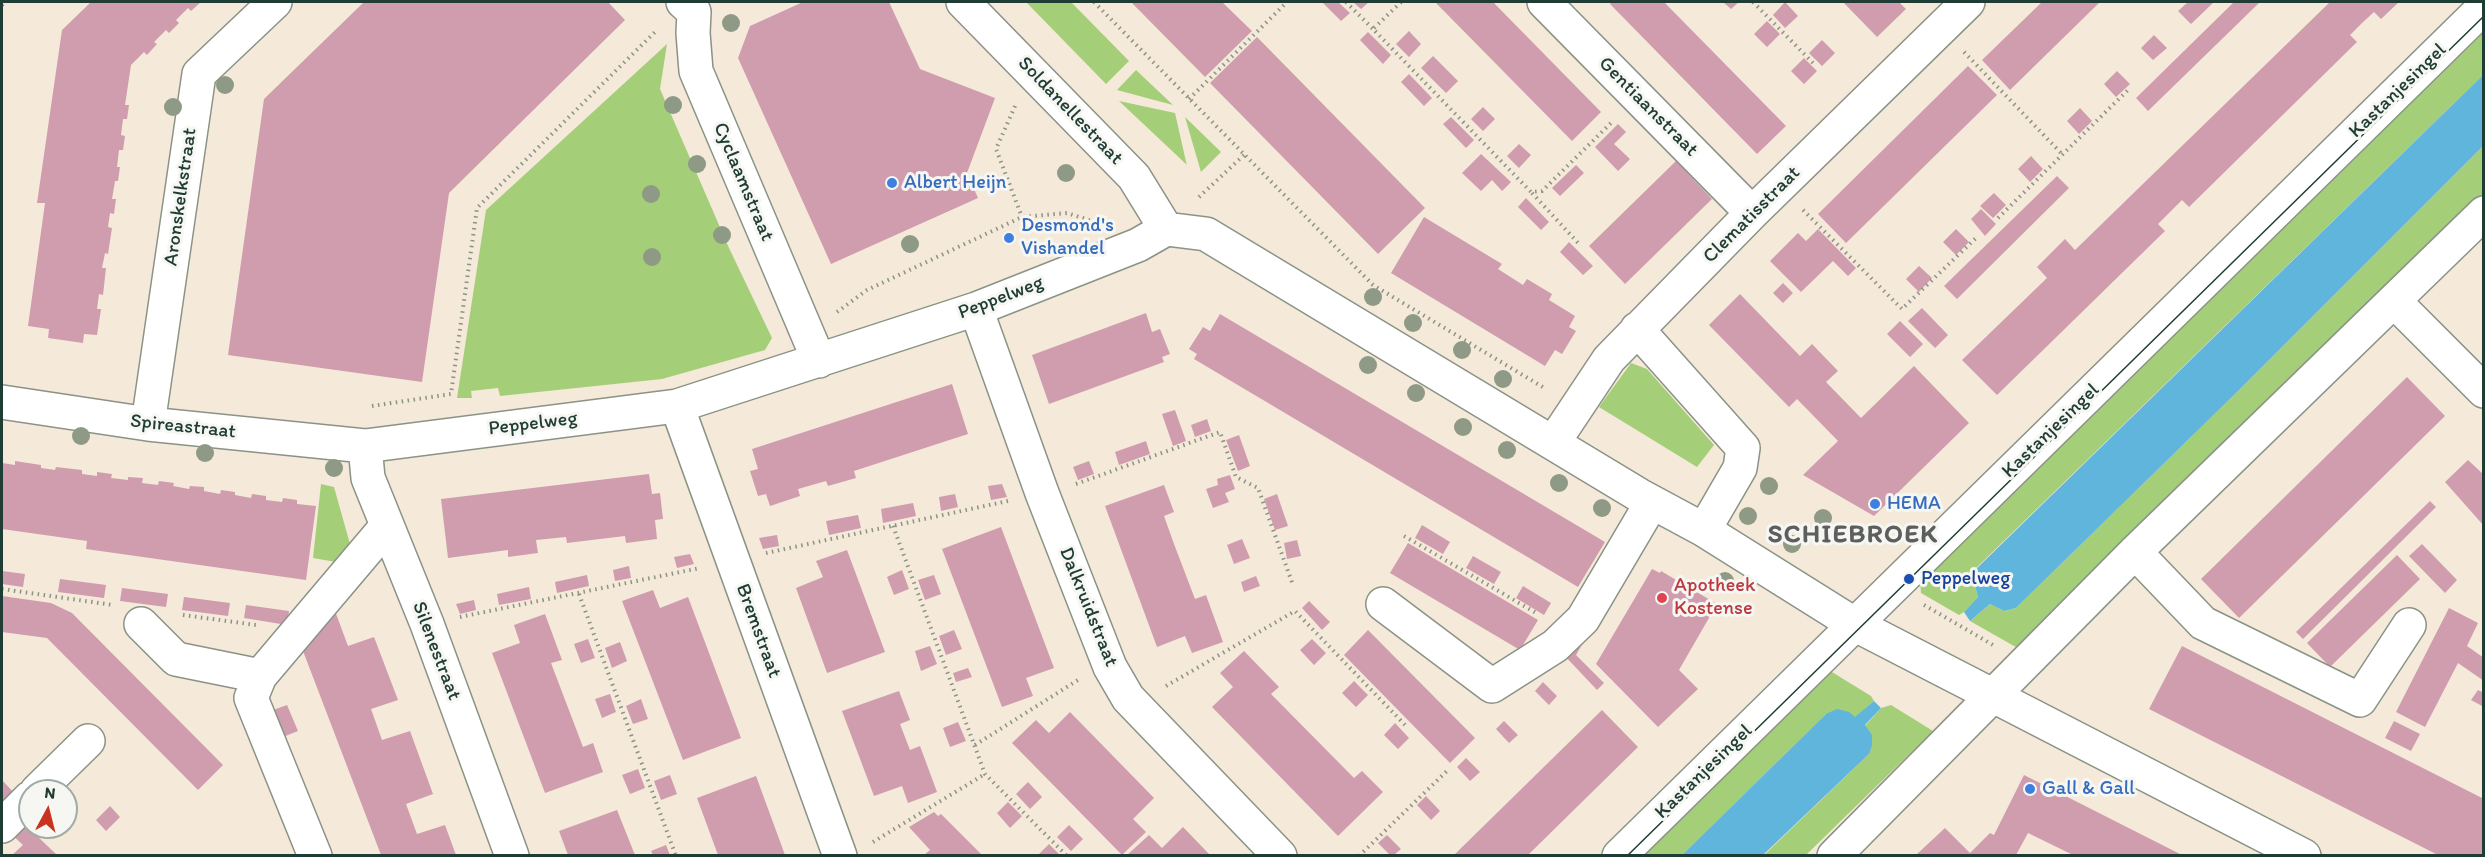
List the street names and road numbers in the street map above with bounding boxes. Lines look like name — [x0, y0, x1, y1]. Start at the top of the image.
street label: Kastanjesingel — [2344, 39, 2452, 143]
street label: Soldanellestraat — [1012, 52, 1128, 170]
street label: Gentiaanstraat — [1593, 52, 1703, 162]
street label: Cyclaamstraat — [707, 119, 779, 245]
street label: Aronskelkstraat — [159, 126, 203, 268]
street label: Clematisstraat — [1698, 161, 1806, 269]
street label: Peppelweg — [955, 271, 1047, 325]
street label: Kastanjesingel — [1997, 379, 2105, 483]
street label: Peppelweg — [487, 407, 579, 441]
street label: Spireastraat — [129, 410, 237, 444]
street label: Dalkruidstraat — [1053, 544, 1123, 670]
street label: Bremstraat — [730, 581, 786, 681]
street label: Silenestraat — [406, 598, 466, 704]
street label: Kastanjesingel — [1650, 720, 1758, 824]

